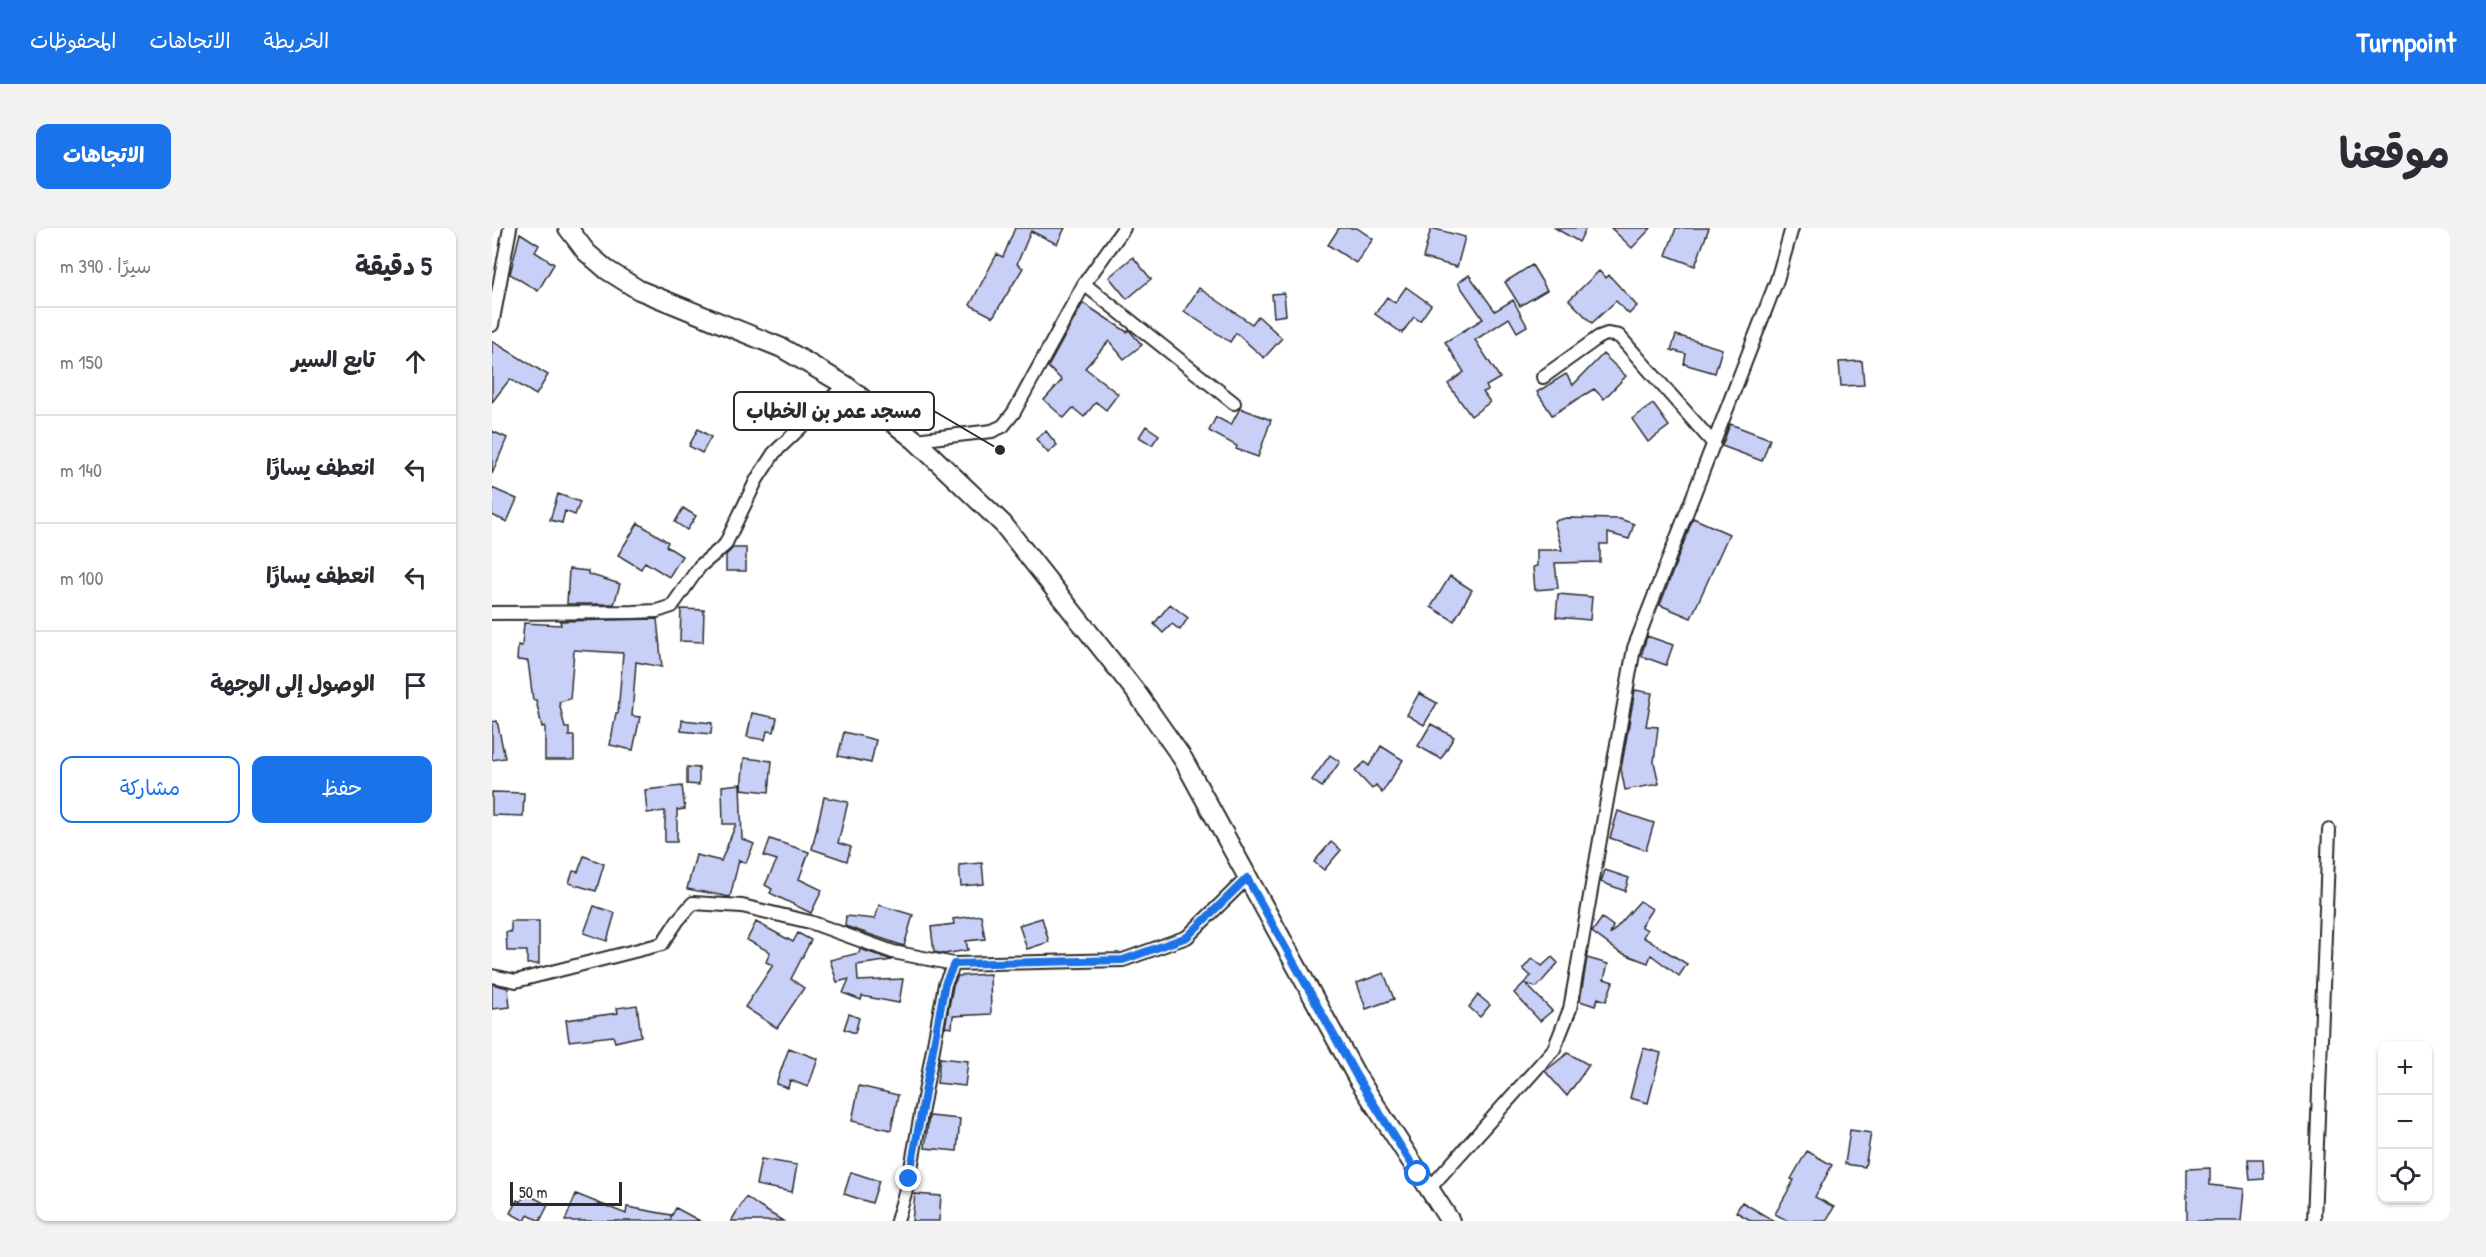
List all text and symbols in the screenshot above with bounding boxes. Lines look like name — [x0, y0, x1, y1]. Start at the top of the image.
text: Turnpoint — [2356, 23, 2456, 61]
text: المحفوظات — [30, 26, 116, 55]
text: الاتجاهات — [149, 26, 231, 55]
text: الخريطة — [264, 26, 329, 55]
button: الاتجاهات — [36, 124, 171, 189]
text: موقعنا — [2339, 124, 2450, 181]
text: 5 دقيقة — [355, 248, 432, 283]
text: سيرًا · 390 m — [60, 252, 151, 279]
text: تابع السير — [292, 344, 375, 374]
icon: ahead — [399, 345, 432, 378]
text: 150 m — [60, 348, 103, 375]
callout: مسجد عمر بن الخطاب — [734, 392, 934, 430]
text: مسجد عمر بن الخطاب — [746, 397, 922, 424]
text: انعطف يسارًا — [266, 452, 375, 482]
icon: left — [399, 453, 432, 486]
text: 140 m — [60, 456, 102, 483]
text: انعطف يسارًا — [266, 560, 375, 590]
icon: left — [399, 561, 432, 594]
text: 100 m — [60, 564, 103, 591]
text: الوصول إلى الوجهة — [210, 668, 375, 698]
icon: arrive — [399, 669, 432, 702]
button: مشاركة — [60, 756, 240, 823]
button: حفظ — [252, 756, 432, 823]
map controls — [2378, 1041, 2432, 1203]
button: + — [2378, 1041, 2432, 1095]
button: − — [2378, 1095, 2432, 1149]
button: locate — [2378, 1149, 2432, 1203]
route start — [1404, 1160, 1430, 1186]
route end — [895, 1165, 921, 1191]
scale bar — [510, 1179, 622, 1206]
text: 50 m — [519, 1181, 548, 1203]

